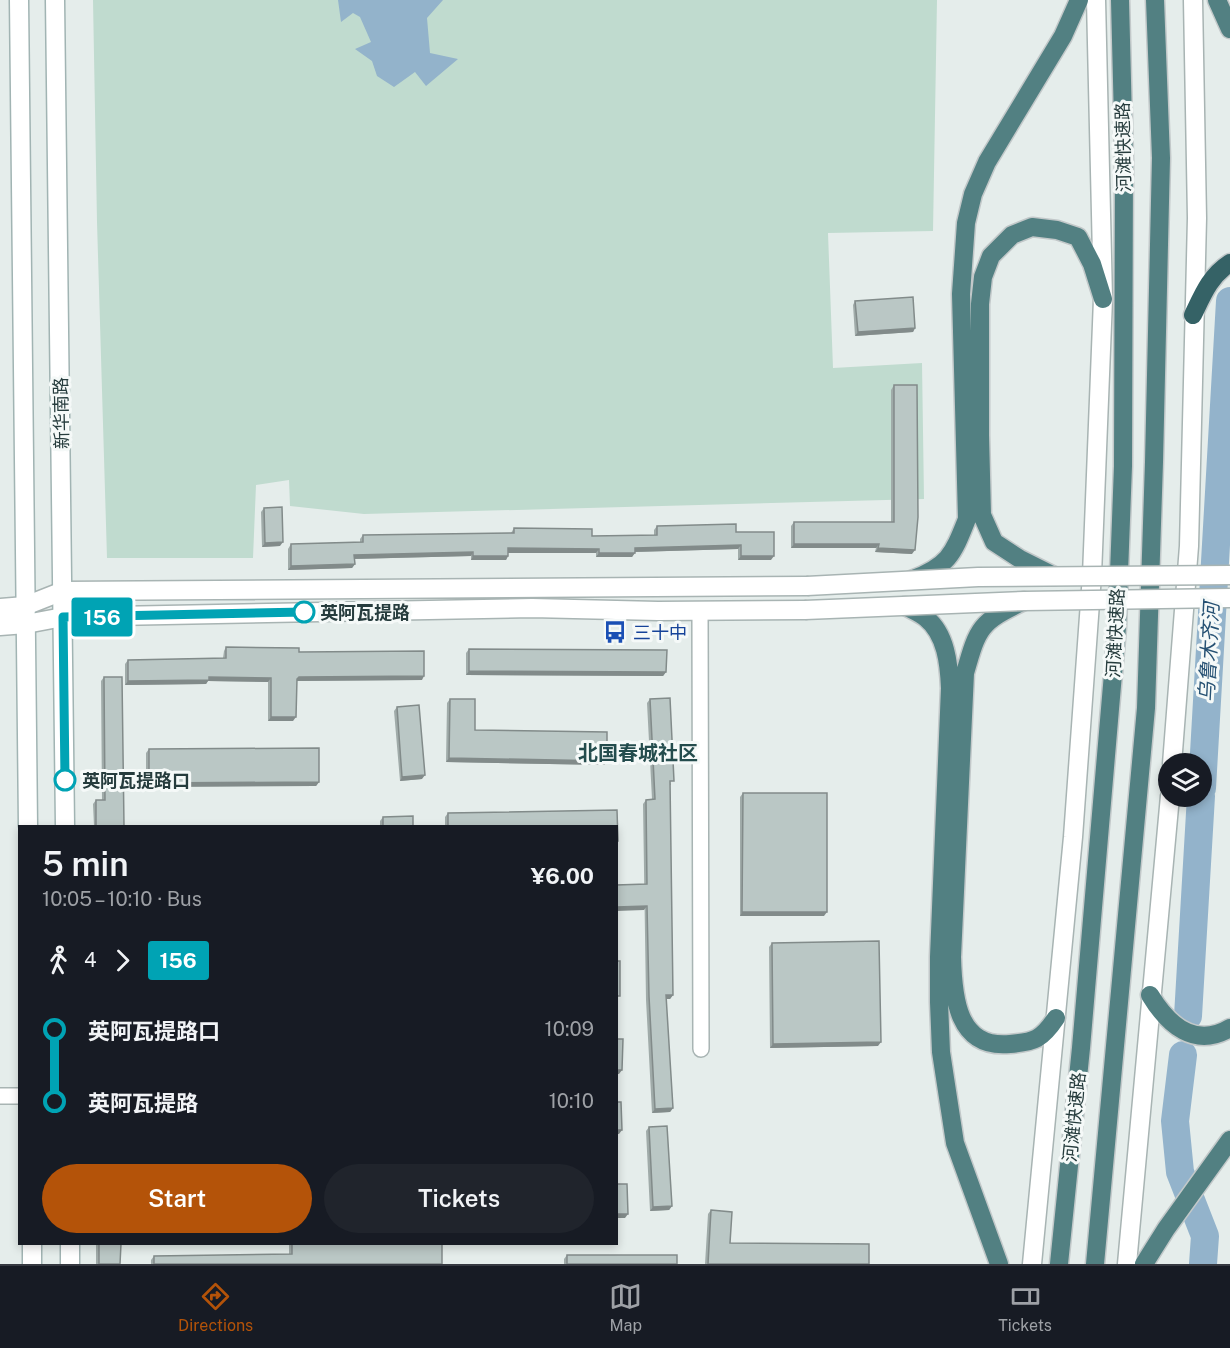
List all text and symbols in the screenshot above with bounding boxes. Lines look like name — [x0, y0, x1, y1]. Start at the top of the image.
street label: 河滩快速路 — [1112, 102, 1134, 192]
street label: 新华南路 — [50, 377, 72, 449]
street label: 河滩快速路 — [1102, 588, 1128, 678]
water label: 乌鲁木齐河 — [1194, 597, 1224, 703]
line badge: 156 — [68, 598, 136, 636]
marker: 英阿瓦提路 — [293, 601, 315, 623]
place label: 英阿瓦提路 — [320, 602, 410, 623]
text: 156 — [83, 605, 121, 630]
bus stop icon: 三十中 — [602, 619, 628, 645]
place label: 三十中 — [633, 622, 687, 643]
district label: 北国春城社区 — [578, 741, 698, 765]
map controls — [1158, 753, 1212, 807]
button: layers — [1158, 753, 1212, 807]
marker: 英阿瓦提路口 — [54, 769, 76, 791]
place label: 英阿瓦提路口 — [82, 770, 190, 791]
text: 5 min — [42, 845, 129, 883]
text: ¥6.00 — [531, 863, 594, 889]
text: 10:05 – 10:10 · Bus — [42, 887, 202, 911]
icon: walk — [42, 944, 75, 977]
icon: forward — [106, 944, 139, 977]
text: 4 — [84, 948, 97, 972]
text: 156 — [160, 948, 197, 973]
text: 10:09 — [545, 1017, 594, 1041]
text: 英阿瓦提路口 — [88, 1018, 220, 1044]
street label: 河滩快速路 — [1059, 1071, 1089, 1163]
text: 10:10 — [549, 1089, 594, 1113]
text: 英阿瓦提路 — [88, 1090, 198, 1116]
button: Start — [42, 1164, 312, 1233]
button: Tickets — [324, 1164, 594, 1233]
tab: Directions — [178, 1280, 253, 1335]
tab: Map — [609, 1280, 642, 1335]
tab: Tickets — [998, 1280, 1052, 1335]

